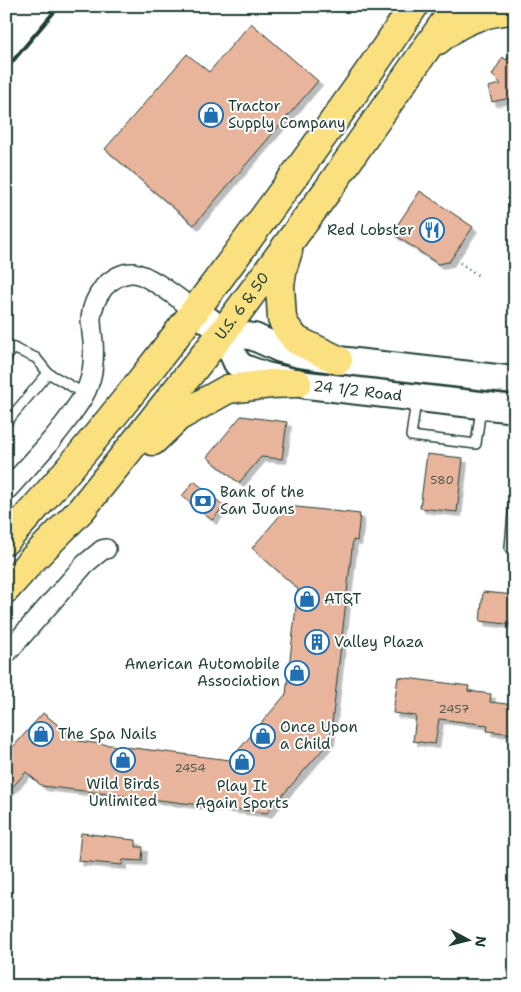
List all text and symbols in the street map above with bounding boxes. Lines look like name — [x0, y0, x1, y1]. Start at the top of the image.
place label: Tractor Supply Company — [228, 96, 346, 133]
shop icon: Tractor Supply Company — [198, 102, 224, 128]
restaurant icon: Red Lobster — [419, 217, 445, 243]
place label: Red Lobster — [327, 220, 414, 240]
street label: U.S. 6 & 50 — [211, 268, 274, 344]
street label: 24 1/2 Road — [312, 376, 404, 406]
house number: 580 — [430, 472, 454, 488]
place label: Bank of the San Juans — [220, 482, 305, 519]
bank icon: Bank of the San Juans — [190, 488, 216, 514]
shop icon: AT&T — [294, 586, 320, 612]
place label: AT&T — [324, 589, 362, 609]
building icon: Valley Plaza — [304, 629, 330, 655]
place label: Valley Plaza — [334, 632, 424, 652]
place label: American Automobile Association — [125, 654, 280, 691]
shop icon: American Automobile Association — [284, 660, 310, 686]
house number: 2457 — [439, 701, 469, 717]
place label: Once Upon a Child — [280, 717, 358, 754]
shop icon: The Spa Nails — [28, 721, 54, 747]
shop icon: Once Upon a Child — [250, 723, 276, 749]
place label: The Spa Nails — [58, 724, 157, 744]
shop icon: Wild Birds Unlimited — [110, 747, 136, 773]
shop icon: Play It Again Sports — [229, 749, 255, 775]
house number: 2454 — [174, 760, 206, 776]
place label: Wild Birds Unlimited — [86, 774, 160, 811]
place label: Play It Again Sports — [195, 776, 289, 813]
north arrow — [444, 914, 494, 964]
text: N — [471, 935, 491, 948]

